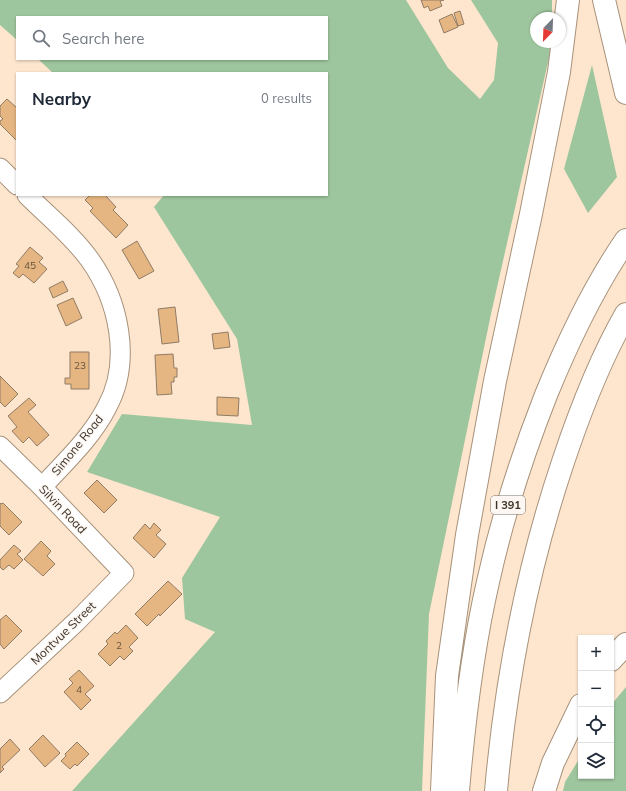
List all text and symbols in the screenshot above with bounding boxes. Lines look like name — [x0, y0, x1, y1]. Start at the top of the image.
north arrow — [530, 12, 566, 48]
search box — [16, 16, 328, 60]
icon: search — [30, 27, 52, 49]
text: Search here — [62, 29, 144, 48]
text: Nearby — [32, 88, 91, 109]
text: 0 results — [261, 90, 312, 106]
house number: 45 — [24, 259, 36, 272]
house number: 23 — [74, 359, 86, 372]
street label: Simone Road — [48, 412, 106, 478]
street label: Silvin Road — [36, 481, 90, 537]
road number: I 391 — [491, 496, 525, 514]
street label: Montvue Street — [27, 598, 99, 668]
map controls — [578, 635, 614, 779]
button: + — [578, 635, 614, 671]
house number: 2 — [116, 639, 122, 652]
button: − — [578, 671, 614, 707]
house number: 4 — [76, 683, 82, 696]
button: locate — [578, 707, 614, 743]
button: layers — [578, 743, 614, 779]

